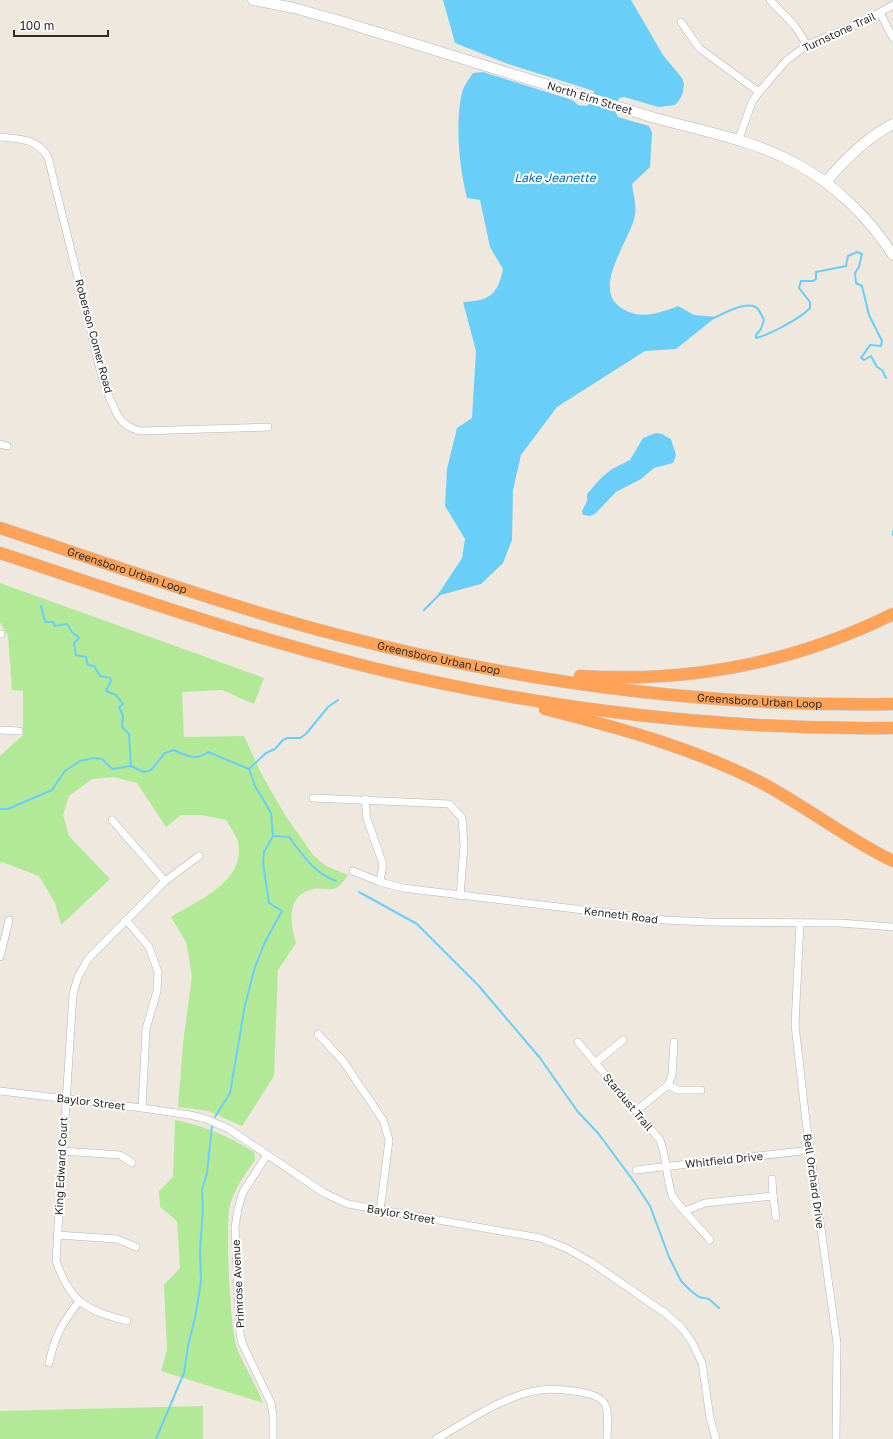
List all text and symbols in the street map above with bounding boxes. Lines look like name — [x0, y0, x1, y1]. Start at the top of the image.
street label: Turnstone Trail — [800, 9, 878, 54]
scale bar — [14, 12, 108, 38]
text: 100 m — [20, 18, 54, 33]
street label: North Elm Street — [546, 78, 634, 117]
water label: Lake Jeanette — [514, 170, 597, 185]
street label: Roberson Comer Road — [73, 277, 116, 394]
street label: Greensboro Urban Loop — [66, 544, 189, 596]
street label: Greensboro Urban Loop — [376, 638, 502, 677]
street label: Greensboro Urban Loop — [697, 690, 822, 710]
street label: Kenneth Road — [583, 904, 659, 925]
street label: Stardust Trail — [601, 1070, 656, 1133]
street label: Baylor Street — [56, 1091, 126, 1112]
street label: King Edward Court — [51, 1116, 70, 1215]
street label: Bell Orchard Drive — [801, 1133, 828, 1229]
street label: Whitfield Drive — [684, 1149, 764, 1170]
street label: Baylor Street — [366, 1201, 436, 1226]
street label: Primrose Avenue — [229, 1239, 246, 1329]

